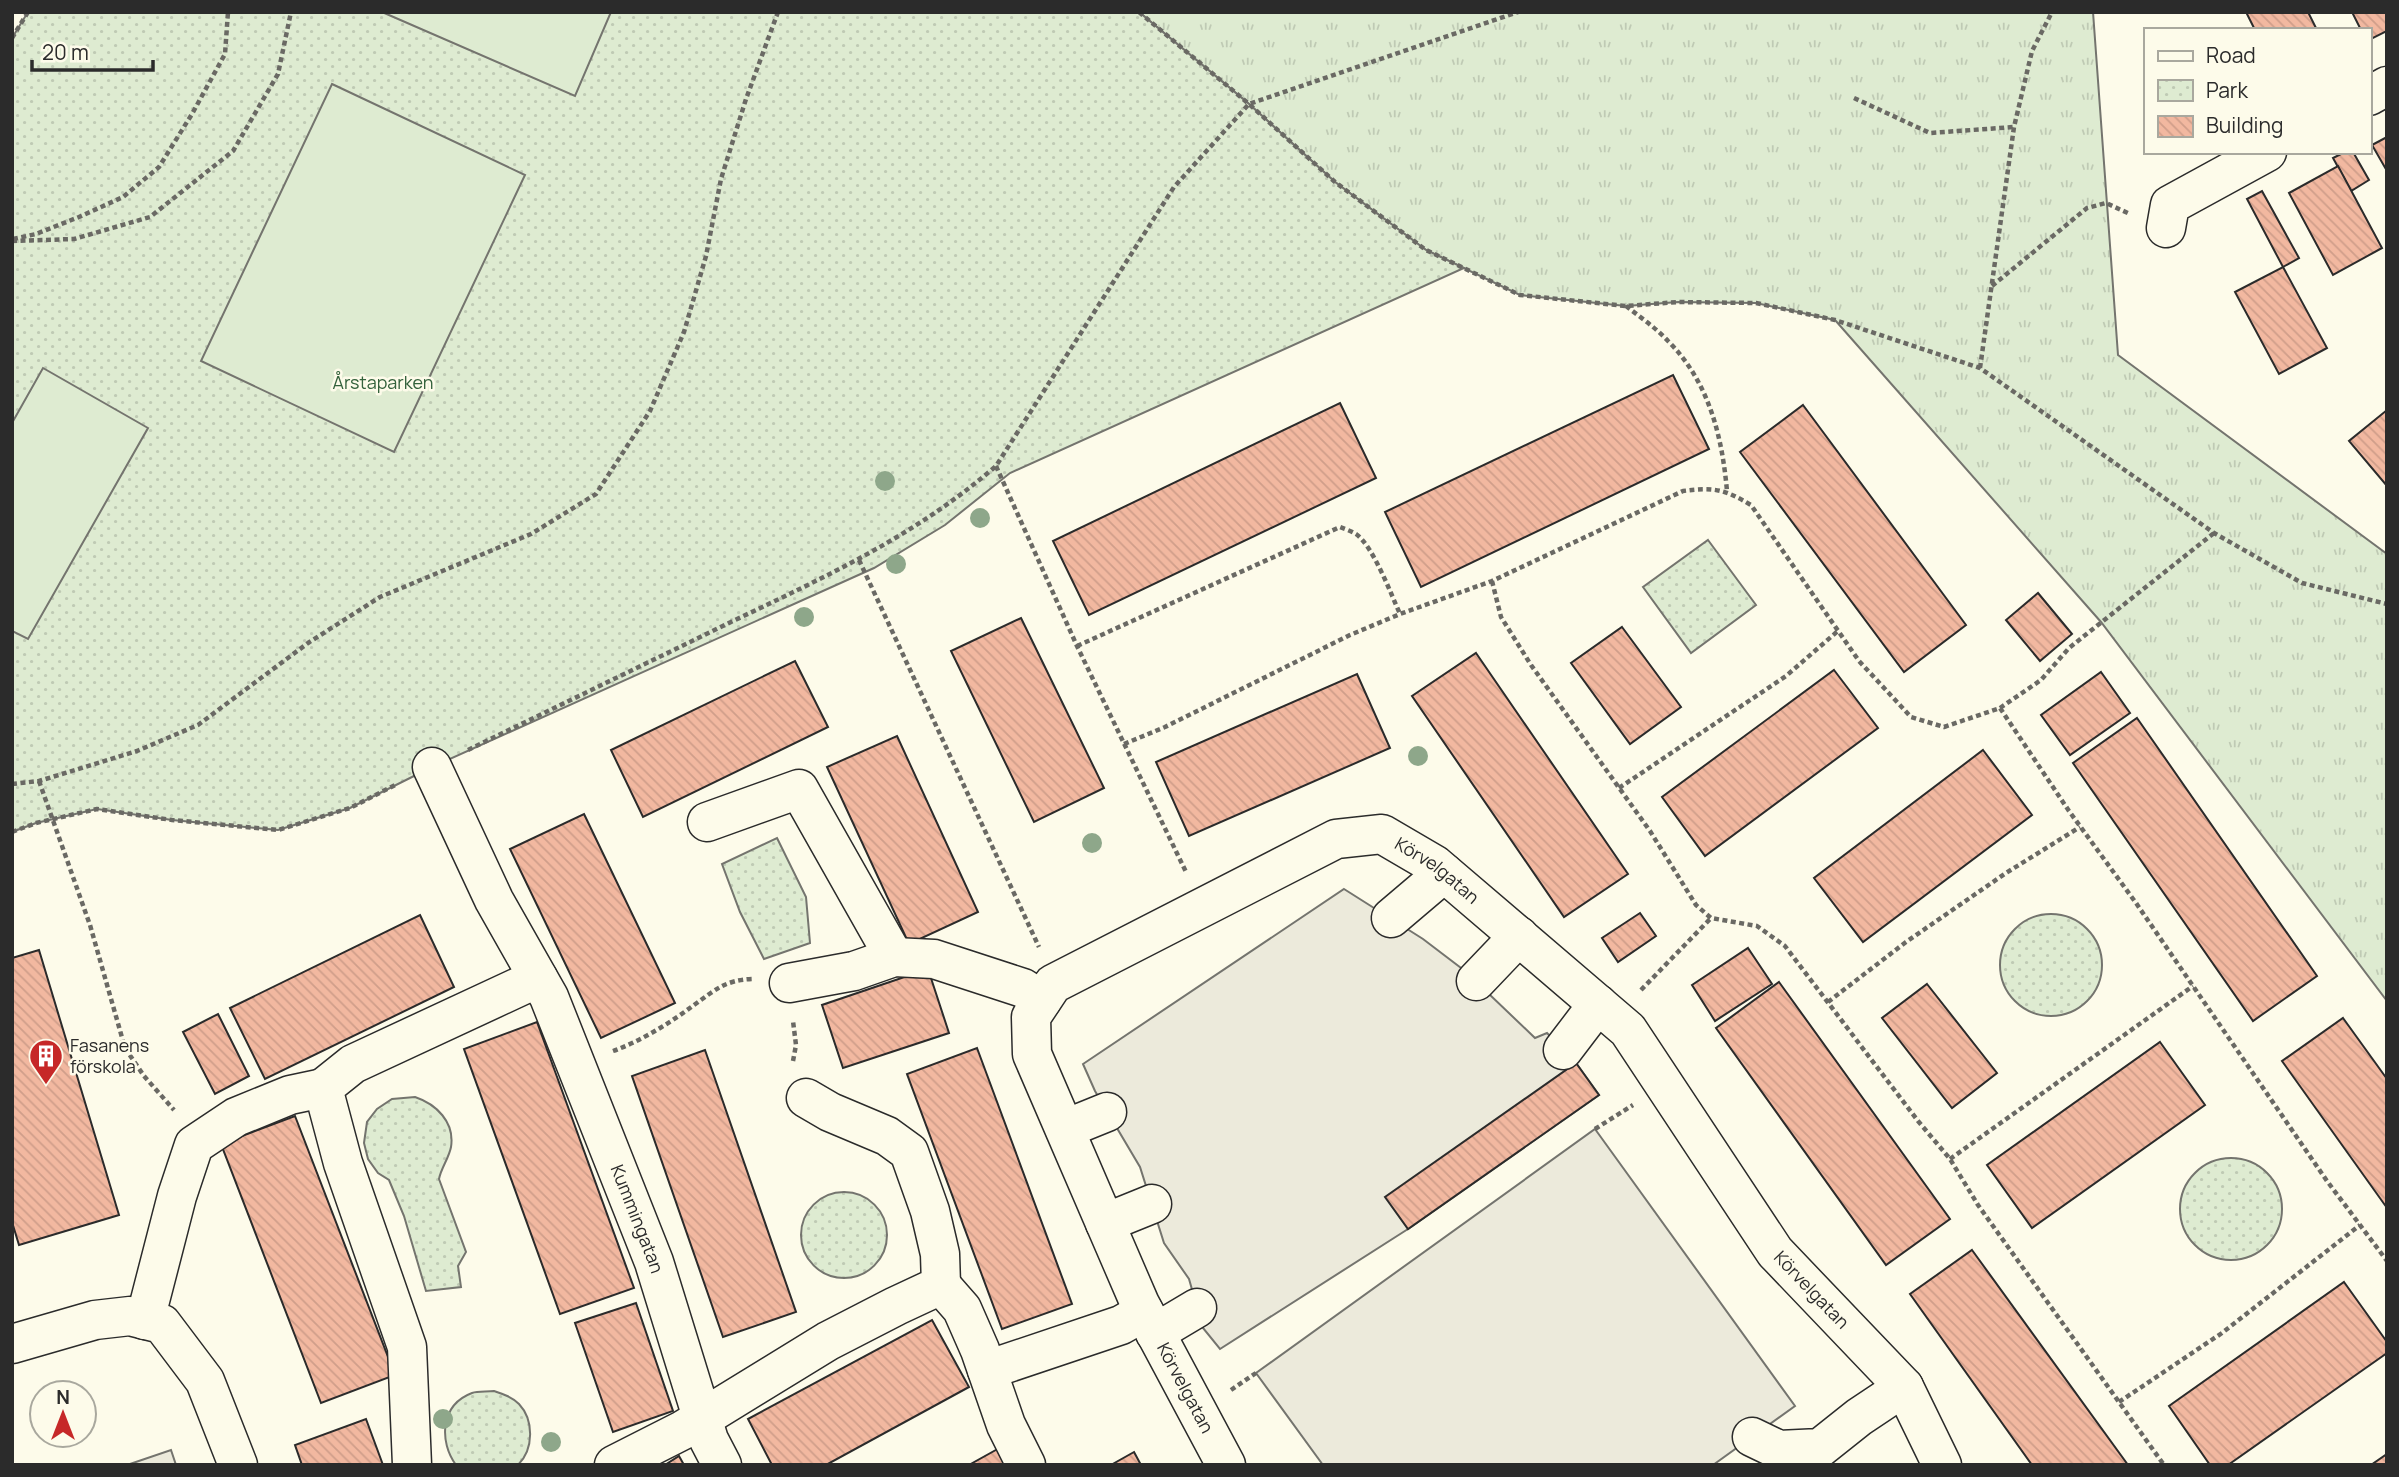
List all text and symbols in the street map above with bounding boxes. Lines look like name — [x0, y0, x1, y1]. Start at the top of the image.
scale bar — [32, 28, 152, 72]
legend — [2144, 28, 2371, 154]
text: 20 m — [42, 38, 89, 66]
text: Road — [2206, 41, 2256, 69]
text: Park — [2206, 76, 2248, 104]
text: Building — [2206, 111, 2283, 139]
park label: Årstaparken — [332, 370, 434, 394]
street label: Körvelgatan — [1391, 831, 1485, 909]
place label: Fasanens förskola — [70, 1033, 149, 1078]
building icon: Fasanens förskola — [27, 1037, 65, 1086]
street label: Kummingatan — [606, 1161, 670, 1276]
street label: Körvelgatan — [1769, 1245, 1855, 1334]
street label: Körvelgatan — [1152, 1338, 1220, 1437]
north arrow — [28, 1379, 98, 1449]
text: N — [56, 1384, 70, 1410]

